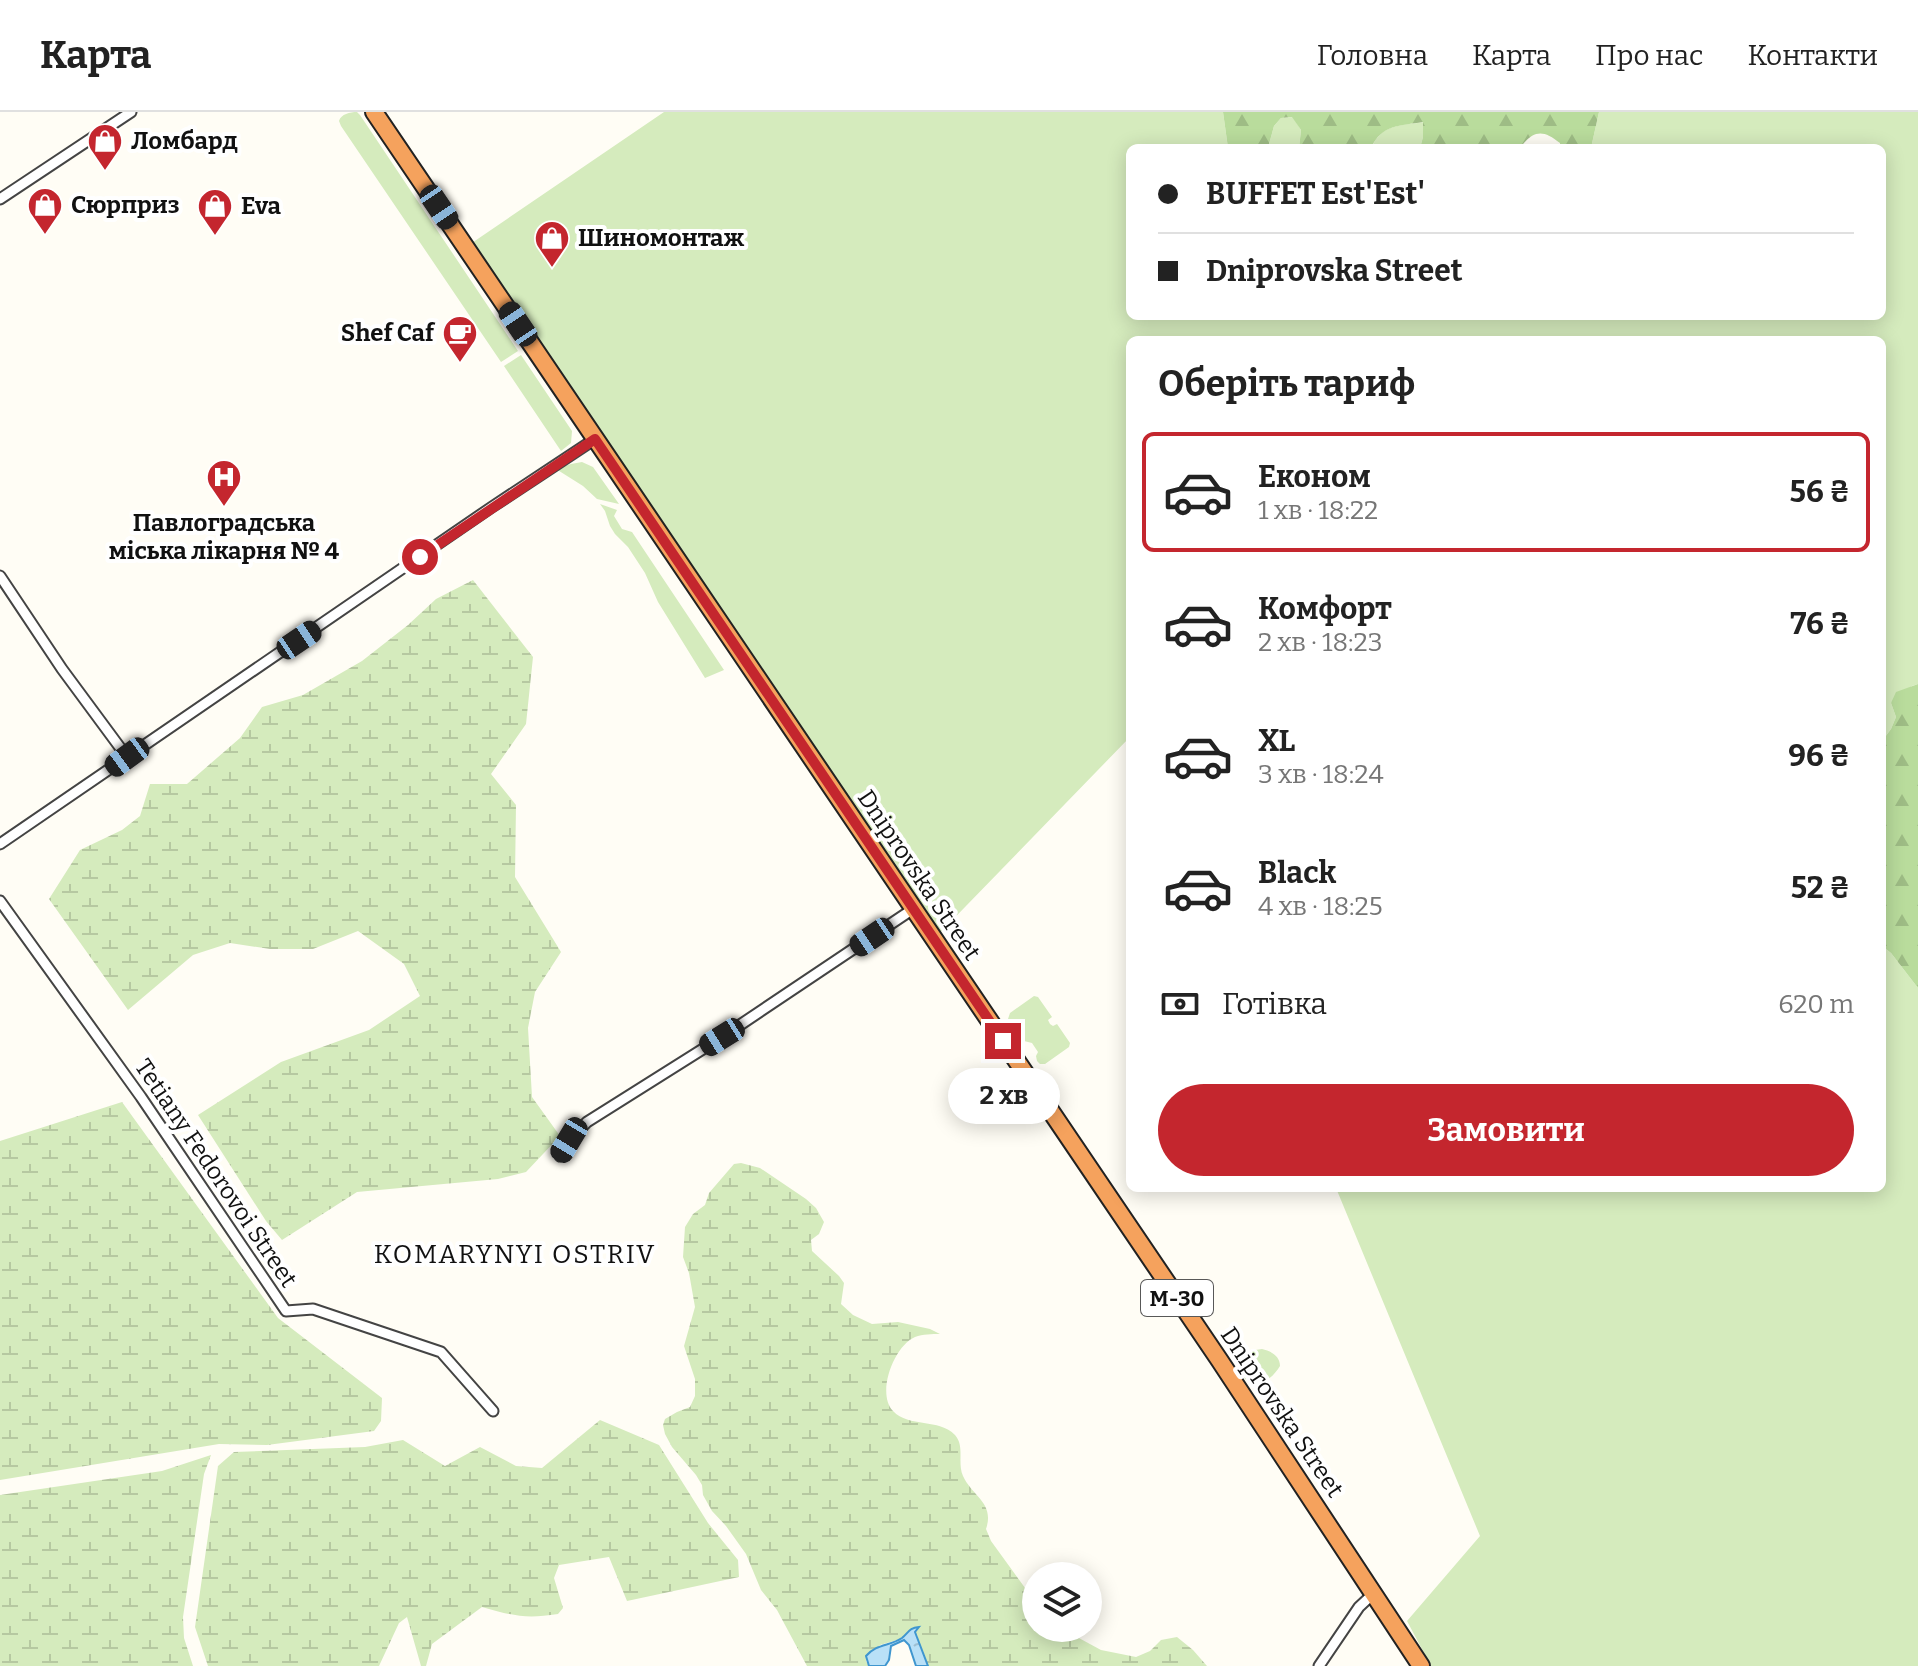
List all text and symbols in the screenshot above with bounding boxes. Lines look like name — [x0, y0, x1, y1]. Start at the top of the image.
text: Карта — [40, 32, 151, 78]
text: Головна — [1317, 39, 1428, 72]
text: Карта — [1472, 39, 1551, 72]
text: Про нас — [1595, 39, 1703, 72]
text: Контакти — [1747, 39, 1878, 72]
shop icon: Ломбард — [86, 122, 124, 172]
place label: Ломбард — [131, 127, 238, 155]
text: BUFFET Est'Est' — [1206, 176, 1425, 212]
car — [416, 180, 462, 234]
shop icon: Сюрприз — [26, 186, 64, 236]
shop icon: Eva — [196, 187, 234, 237]
place label: Сюрприз — [71, 191, 180, 219]
place label: Eva — [241, 192, 282, 220]
shop icon: Шиномонтаж — [533, 219, 571, 269]
place label: Шиномонтаж — [578, 224, 745, 252]
text: Dniprovska Street — [1206, 253, 1463, 289]
car — [495, 297, 541, 351]
cafe icon: Shef Caf — [441, 314, 479, 364]
place label: Shef Caf — [341, 319, 436, 347]
text: Оберіть тариф — [1158, 362, 1415, 406]
icon: car — [1162, 456, 1234, 528]
hospital icon: Павлоградська міська лікарня № 4 — [205, 458, 243, 508]
text: Економ — [1258, 459, 1371, 495]
text: 56 ₴ — [1790, 474, 1850, 510]
text: 1 хв · 18:22 — [1258, 495, 1378, 526]
place label: Павлоградська міська лікарня № 4 — [109, 509, 340, 565]
route start — [402, 539, 438, 575]
icon: car — [1162, 588, 1234, 660]
text: Комфорт — [1258, 591, 1392, 627]
text: 76 ₴ — [1790, 606, 1850, 642]
car — [272, 617, 326, 663]
text: 2 хв · 18:23 — [1258, 627, 1383, 658]
icon: car — [1162, 720, 1234, 792]
text: XL — [1258, 723, 1295, 759]
car — [101, 733, 153, 781]
text: 96 ₴ — [1788, 738, 1850, 774]
text: 3 хв · 18:24 — [1258, 759, 1384, 790]
street label: Dniprovska Street — [852, 785, 986, 966]
icon: car — [1162, 852, 1234, 924]
text: Black — [1258, 855, 1336, 891]
text: 52 ₴ — [1791, 870, 1850, 906]
text: 4 хв · 18:25 — [1258, 891, 1383, 922]
car — [845, 914, 899, 960]
icon: cash — [1158, 982, 1202, 1026]
text: Готівка — [1222, 986, 1327, 1022]
text: 620 m — [1778, 989, 1854, 1020]
car — [695, 1014, 749, 1060]
route end — [985, 1023, 1021, 1059]
street label: Tetiany Fedorovoi Street — [129, 1054, 303, 1293]
callout: 2 хв — [947, 1069, 1059, 1125]
text: 2 хв — [980, 1080, 1028, 1111]
button: Замовити — [1158, 1084, 1854, 1176]
car — [546, 1113, 592, 1167]
district label: KOMARYNYI OSTRIV — [374, 1239, 656, 1270]
road number: М-30 — [1141, 1280, 1213, 1316]
street label: Dniprovska Street — [1215, 1322, 1349, 1503]
map controls — [1022, 1562, 1102, 1642]
button: layers — [1022, 1562, 1102, 1642]

